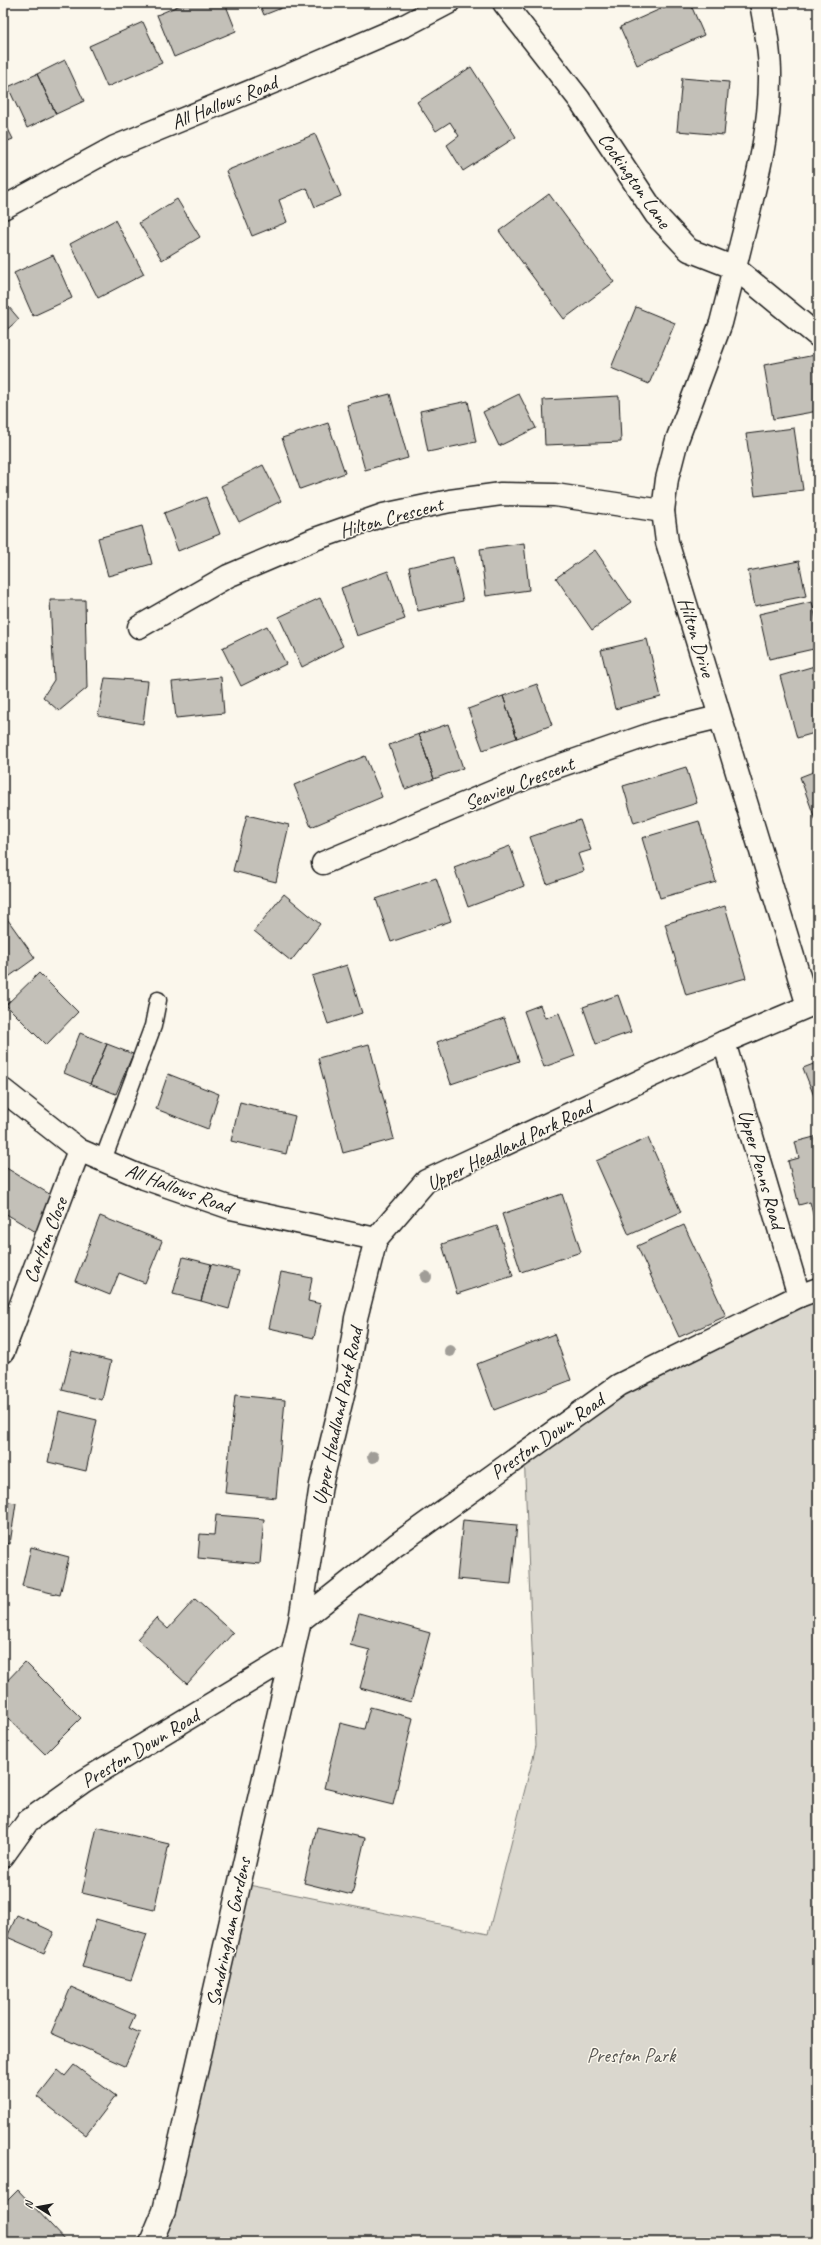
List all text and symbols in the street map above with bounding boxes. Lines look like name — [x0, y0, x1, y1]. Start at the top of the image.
street label: All Hallows Road — [168, 69, 284, 135]
street label: Cockington Lane — [593, 128, 678, 234]
street label: Hilton Crescent — [337, 491, 448, 543]
street label: Hilton Drive — [673, 594, 721, 681]
street label: Seaview Crescent — [461, 750, 580, 816]
street label: Upper Headland Park Road — [423, 1093, 599, 1196]
street label: Upper Penns Road — [733, 1107, 791, 1235]
street label: All Hallows Road — [122, 1158, 239, 1220]
street label: Carlton Close — [18, 1193, 74, 1286]
street label: Upper Headland Park Road — [307, 1322, 369, 1507]
street label: Preston Down Road — [486, 1386, 612, 1485]
street label: Preston Down Road — [77, 1702, 206, 1793]
street label: Sandringham Gardens — [201, 1853, 257, 2009]
park label: Preston Park — [587, 2043, 677, 2068]
north arrow — [18, 2187, 58, 2227]
text: N — [21, 2198, 36, 2210]

